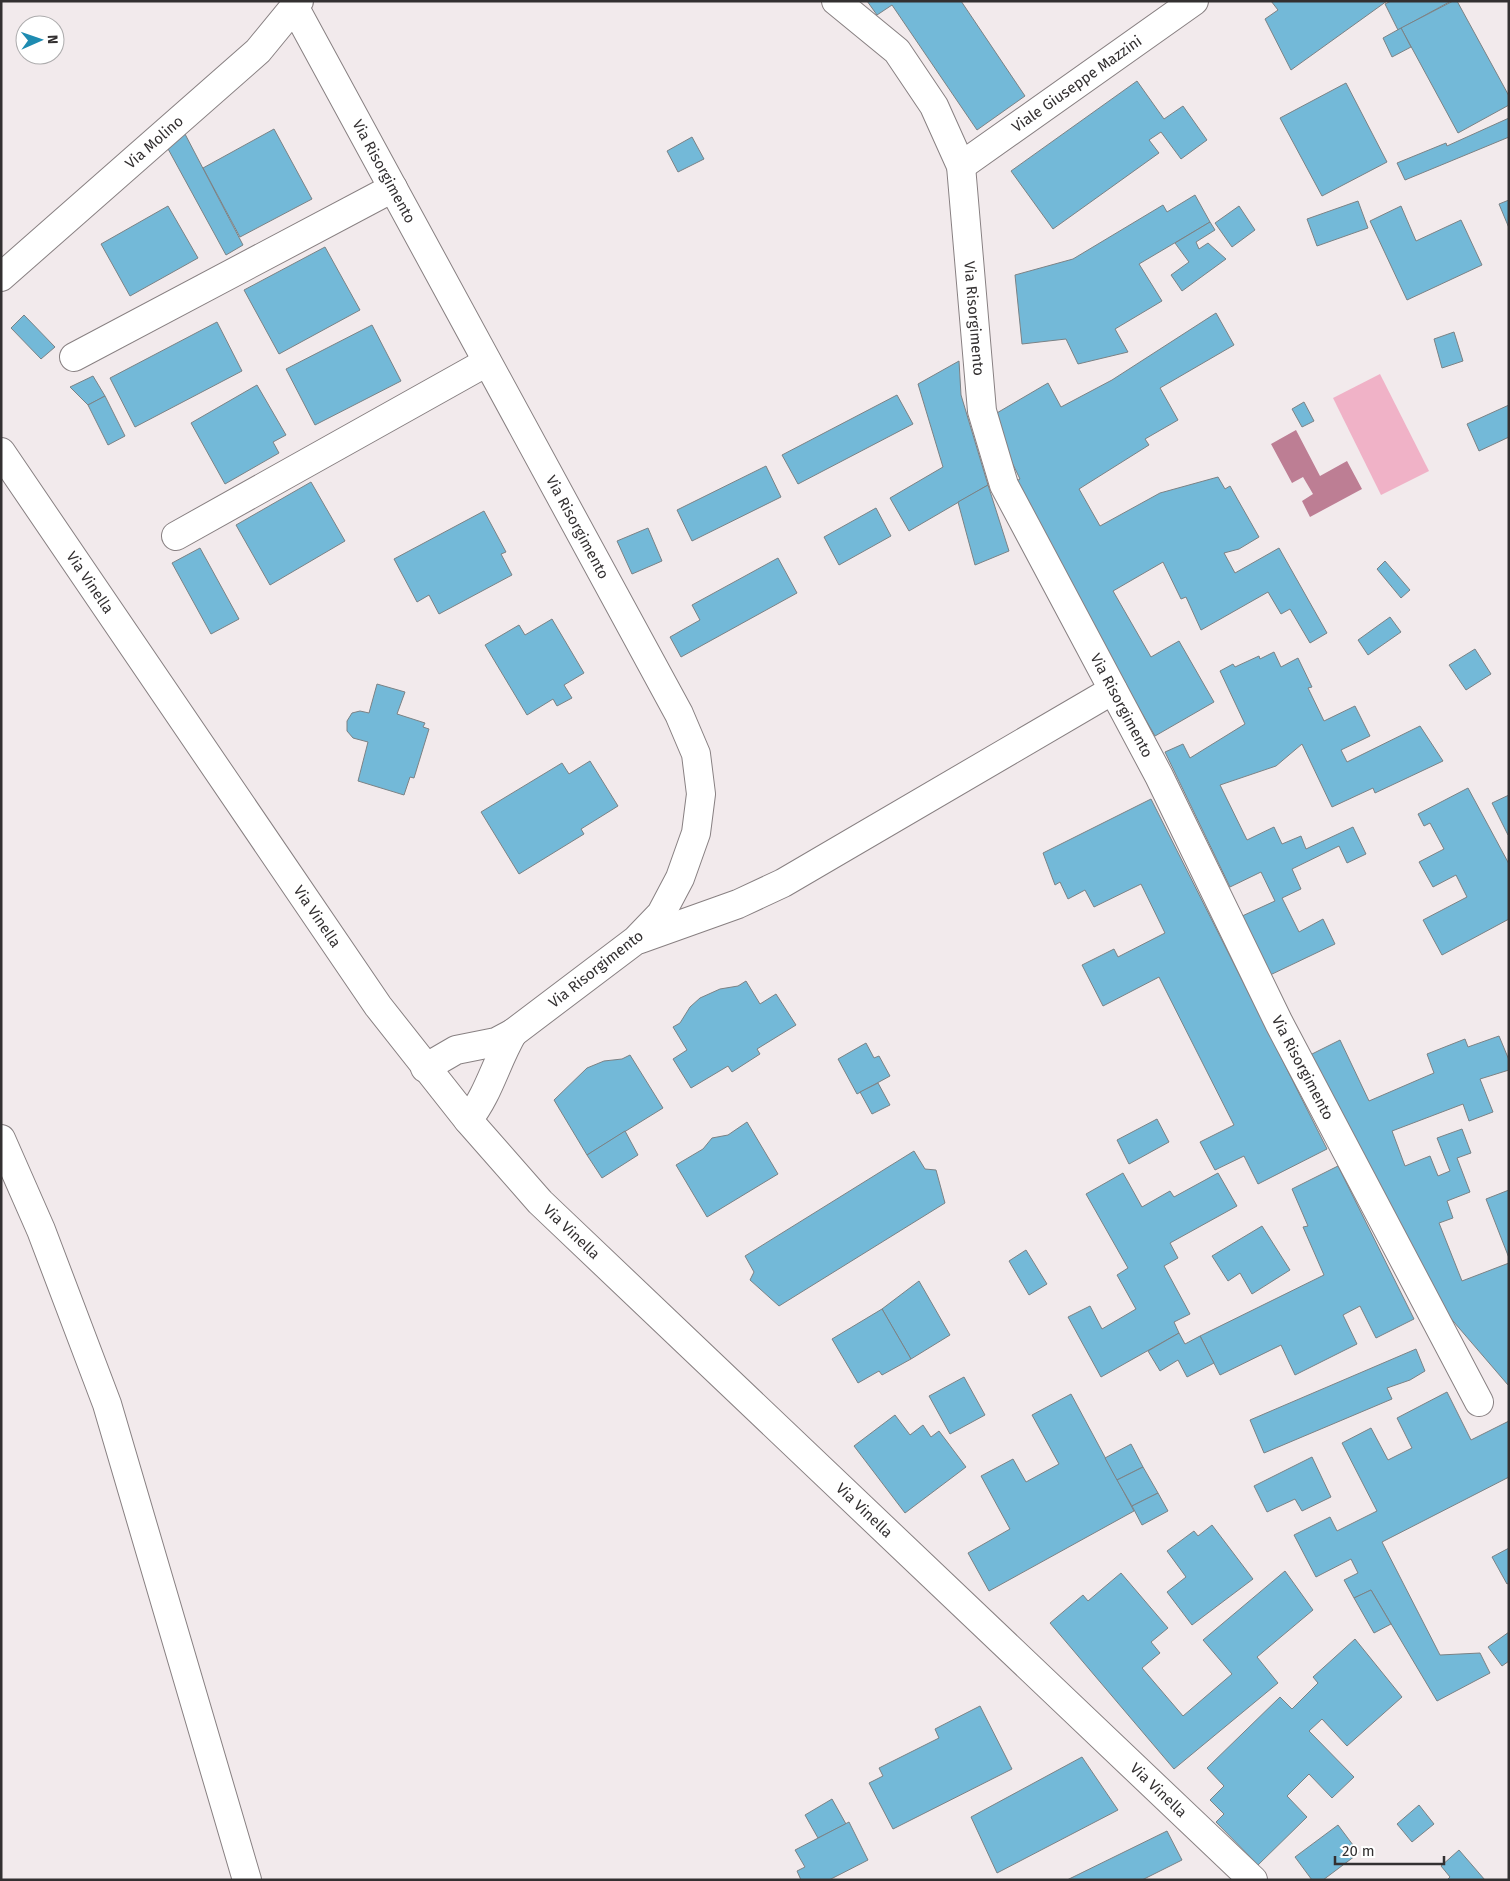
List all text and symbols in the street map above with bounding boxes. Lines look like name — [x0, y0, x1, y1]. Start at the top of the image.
north arrow — [15, 15, 65, 65]
street label: Viale Giuseppe Mazzini — [1008, 32, 1145, 136]
text: N — [44, 35, 61, 45]
street label: Via Molino — [121, 112, 187, 173]
street label: Via Risorgimento — [348, 116, 419, 226]
street label: Via Risorgimento — [960, 260, 988, 377]
street label: Via Risorgimento — [542, 472, 613, 582]
street label: Via Vinella — [62, 548, 117, 617]
street label: Via Risorgimento — [1086, 651, 1157, 761]
street label: Via Vinella — [290, 882, 345, 951]
street label: Via Risorgimento — [545, 926, 647, 1012]
street label: Via Risorgimento — [1268, 1013, 1337, 1123]
street label: Via Vinella — [540, 1201, 604, 1263]
street label: Via Vinella — [832, 1479, 896, 1541]
street label: Via Vinella — [1127, 1759, 1191, 1821]
scale bar — [1335, 1834, 1444, 1866]
text: 20 m — [1342, 1842, 1375, 1860]

